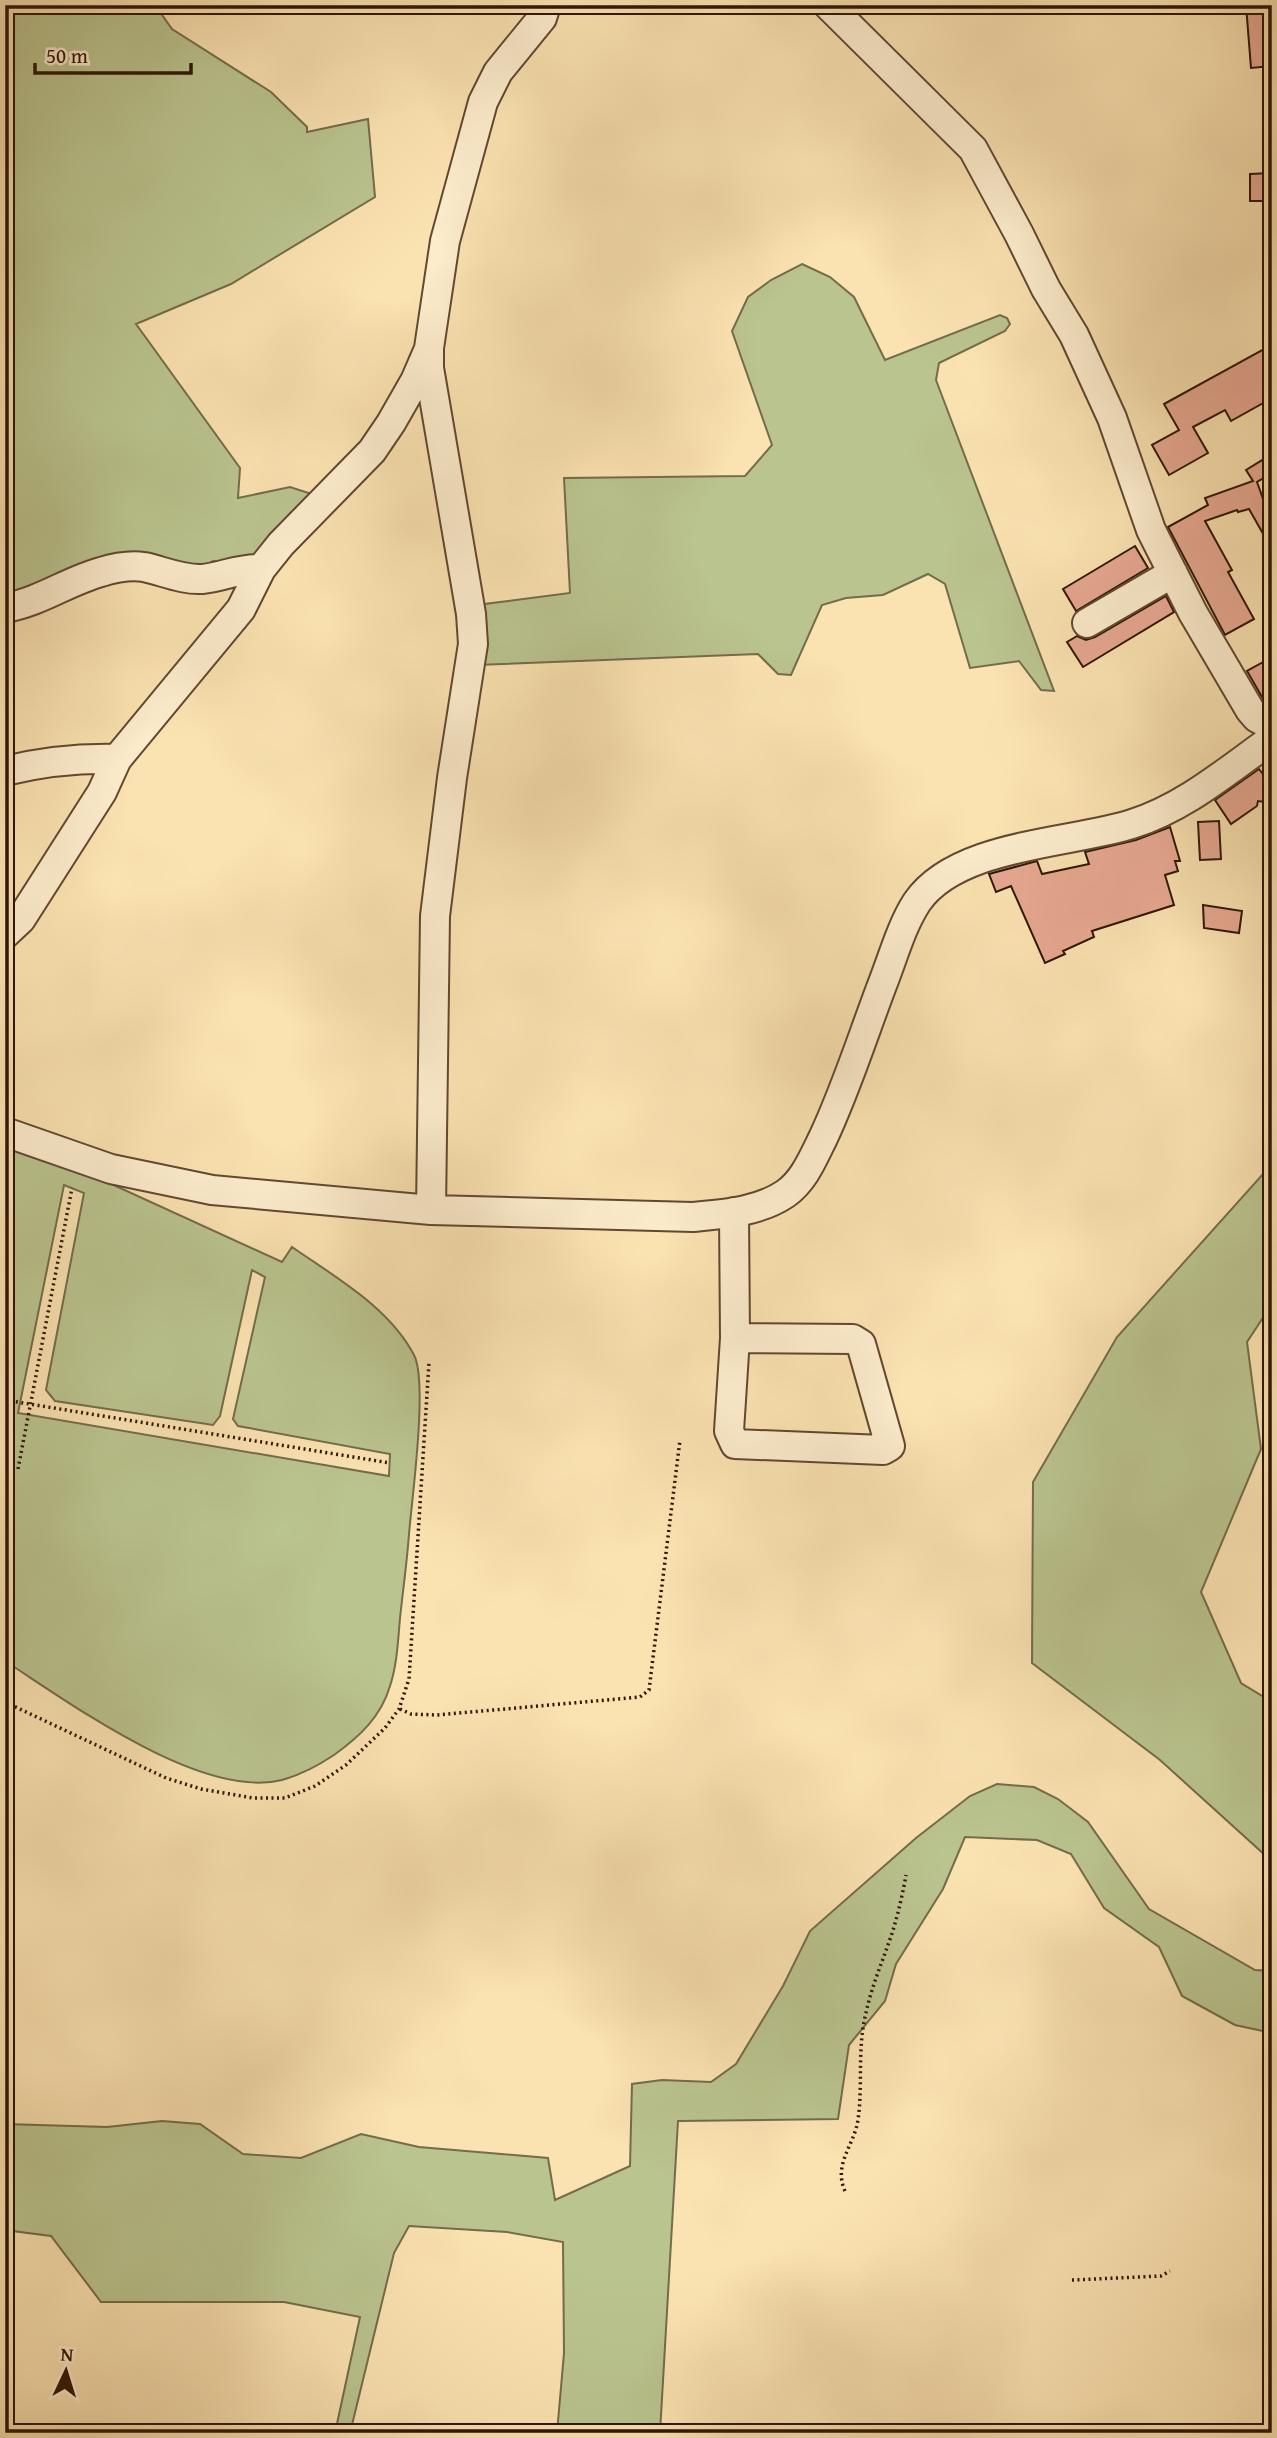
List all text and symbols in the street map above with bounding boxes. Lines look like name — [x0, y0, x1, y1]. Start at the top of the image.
scale bar — [35, 32, 191, 76]
text: 50 m — [46, 40, 88, 71]
north arrow — [32, 2336, 102, 2406]
text: N — [60, 2340, 75, 2368]

